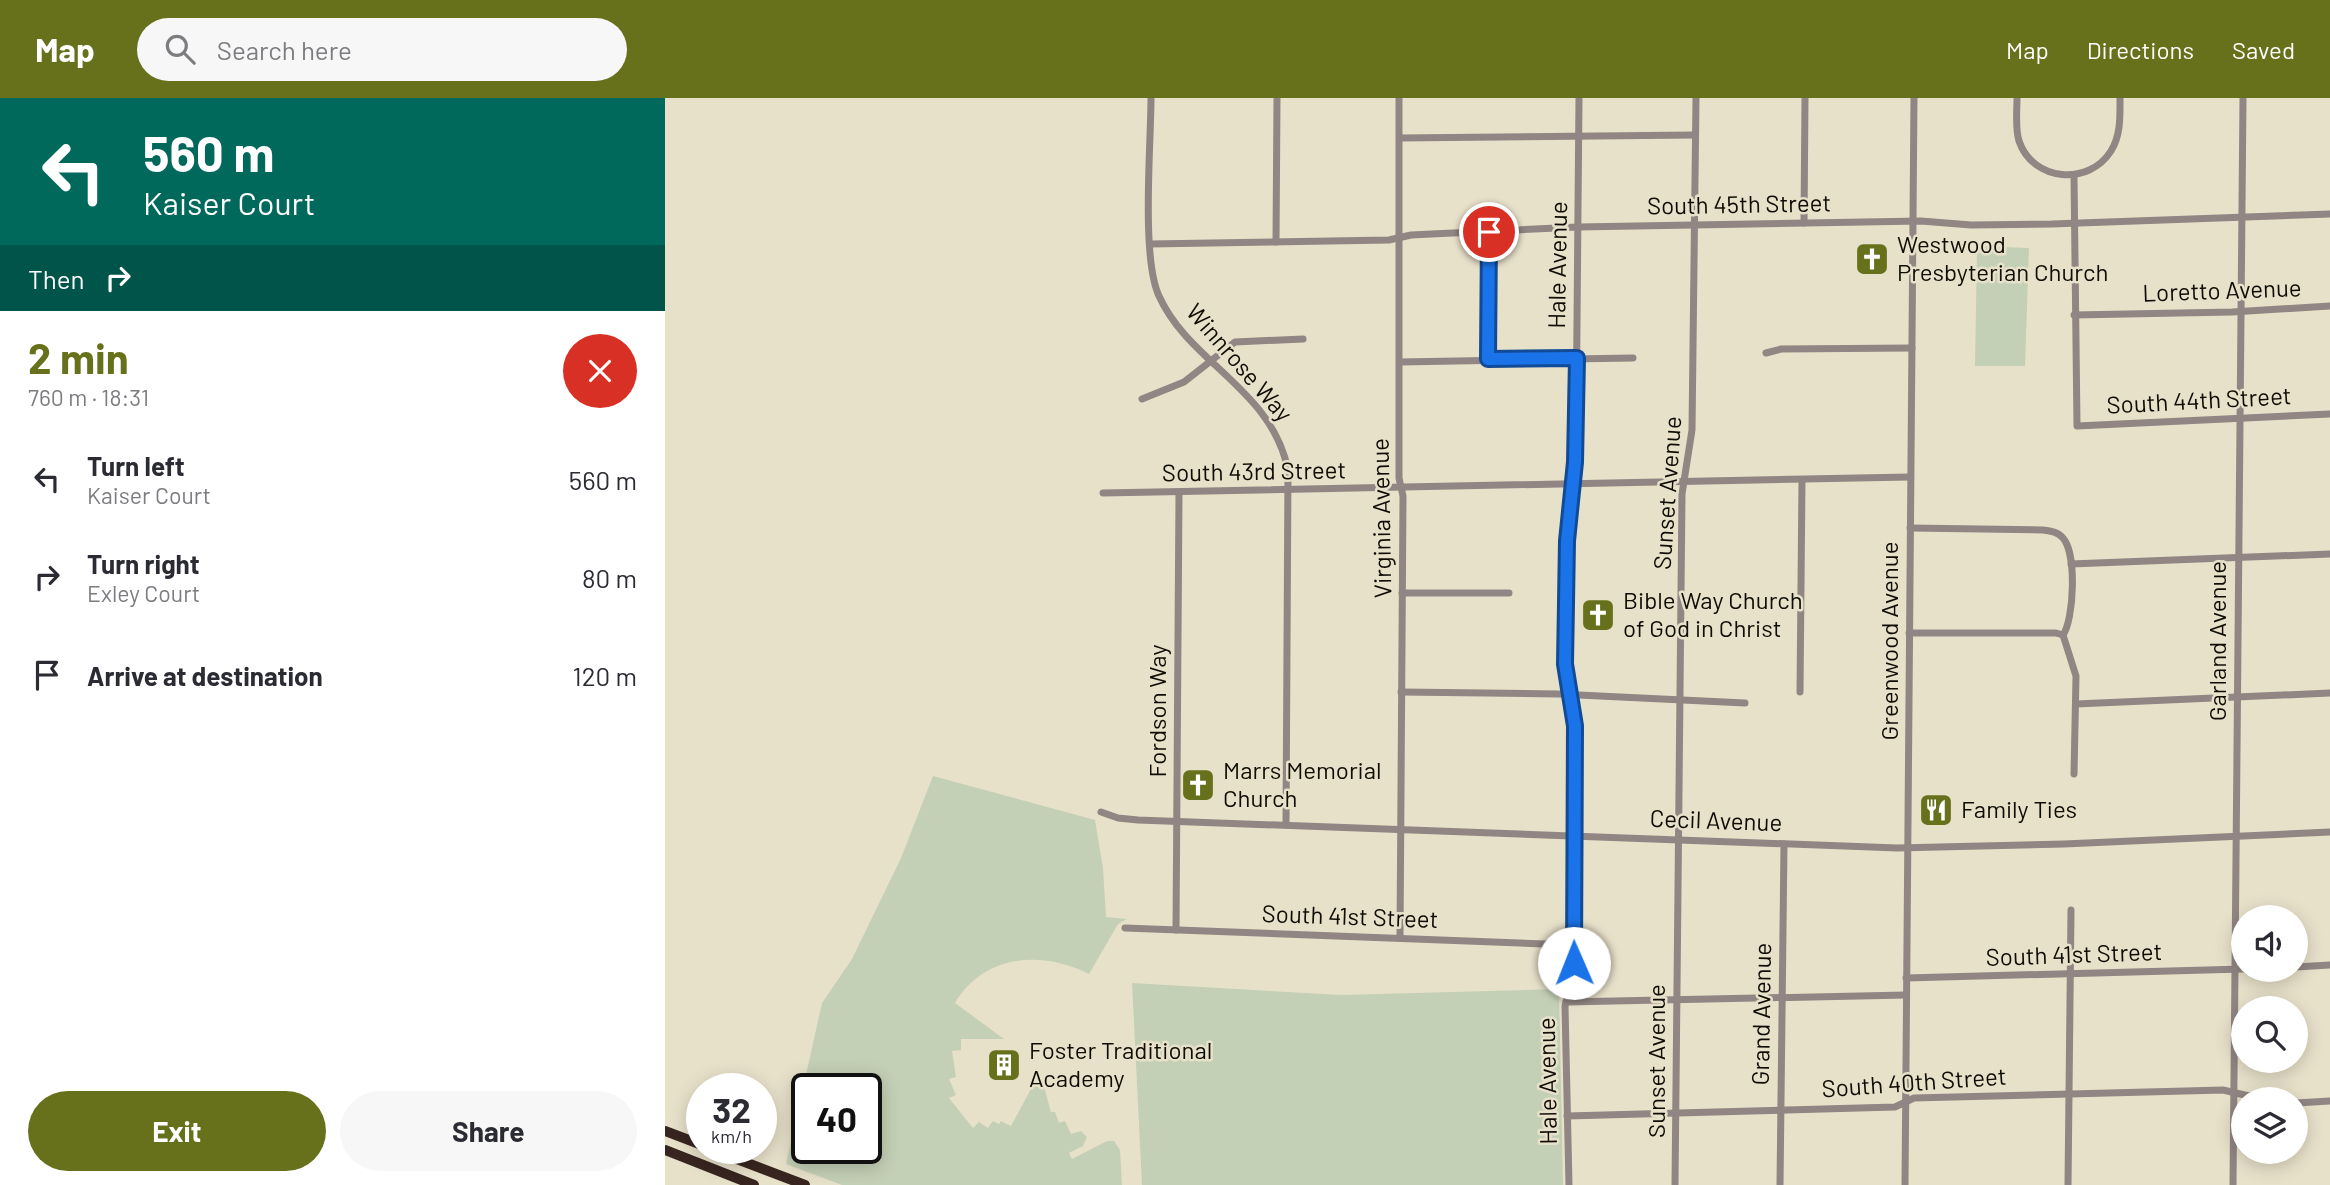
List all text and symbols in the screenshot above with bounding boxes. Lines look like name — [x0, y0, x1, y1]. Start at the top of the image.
search box — [137, 18, 627, 81]
text: Map — [35, 29, 95, 69]
icon: search — [161, 30, 199, 68]
text: Search here — [217, 34, 352, 65]
text: Map — [2006, 35, 2049, 64]
text: Directions — [2087, 35, 2194, 64]
text: Saved — [2232, 35, 2295, 64]
text: 560 m — [143, 123, 274, 182]
icon: left — [28, 126, 119, 217]
text: Kaiser Court — [143, 183, 315, 221]
street label: South 45th Street — [1647, 187, 1831, 220]
street label: Hale Avenue — [1541, 201, 1572, 329]
pin — [1459, 202, 1519, 262]
icon: arrive — [1470, 213, 1508, 251]
place label: Westwood Presbyterian Church — [1897, 229, 2108, 286]
church icon: Westwood Presbyterian Church — [1853, 240, 1891, 278]
icon: right — [99, 259, 137, 297]
text: Then — [28, 263, 85, 294]
street label: Loretto Avenue — [2142, 272, 2302, 307]
street label: Winnrose Way — [1181, 297, 1299, 427]
text: 2 min — [28, 332, 129, 382]
button: close — [563, 334, 637, 408]
street label: South 44th Street — [2106, 380, 2292, 419]
text: 760 m · 18:31 — [28, 383, 149, 411]
street label: Sunset Avenue — [1647, 415, 1686, 571]
street label: Virginia Avenue — [1365, 438, 1396, 598]
text: Turn left — [87, 450, 185, 481]
street label: South 43rd Street — [1162, 454, 1346, 487]
icon: left — [28, 460, 66, 498]
text: 560 m — [569, 464, 637, 495]
text: Kaiser Court — [87, 481, 211, 509]
street label: Greenwood Avenue — [1874, 542, 1903, 740]
text: Turn right — [87, 548, 200, 579]
icon: right — [28, 558, 66, 596]
street label: Garland Avenue — [2202, 561, 2231, 721]
text: 80 m — [582, 562, 637, 593]
text: Exley Court — [87, 579, 200, 607]
place label: Bible Way Church of God in Christ — [1623, 585, 1803, 642]
church icon: Bible Way Church of God in Christ — [1579, 596, 1617, 634]
street label: Fordson Way — [1142, 645, 1171, 777]
icon: arrive — [28, 656, 66, 694]
text: Arrive at destination — [87, 660, 323, 691]
text: 120 m — [573, 660, 637, 691]
place label: Marrs Memorial Church — [1223, 755, 1382, 812]
church icon: Marrs Memorial Church — [1179, 766, 1217, 804]
restaurant icon: Family Ties — [1917, 791, 1955, 829]
place label: Family Ties — [1961, 794, 2077, 823]
street label: Cecil Avenue — [1649, 803, 1783, 836]
street label: South 41st Street — [1261, 898, 1439, 933]
map controls — [2231, 905, 2308, 1164]
button: sound — [2231, 905, 2308, 982]
position arrow — [1537, 926, 1611, 1000]
street label: South 41st Street — [1985, 936, 2163, 971]
street label: Grand Avenue — [1745, 942, 1776, 1086]
street label: Sunset Avenue — [1641, 984, 1670, 1138]
button: search — [2231, 996, 2308, 1073]
street label: Hale Avenue — [1531, 1017, 1562, 1145]
place label: Foster Traditional Academy — [1029, 1035, 1212, 1092]
building icon: Foster Traditional Academy — [985, 1046, 1023, 1084]
street label: South 40th Street — [1821, 1061, 2007, 1102]
speed limit sign: 40 — [791, 1073, 882, 1164]
button: layers — [2231, 1087, 2308, 1164]
text: 32 — [712, 1088, 751, 1130]
button: Exit — [28, 1091, 326, 1171]
button: Share — [340, 1091, 637, 1171]
text: km/h — [711, 1125, 752, 1147]

